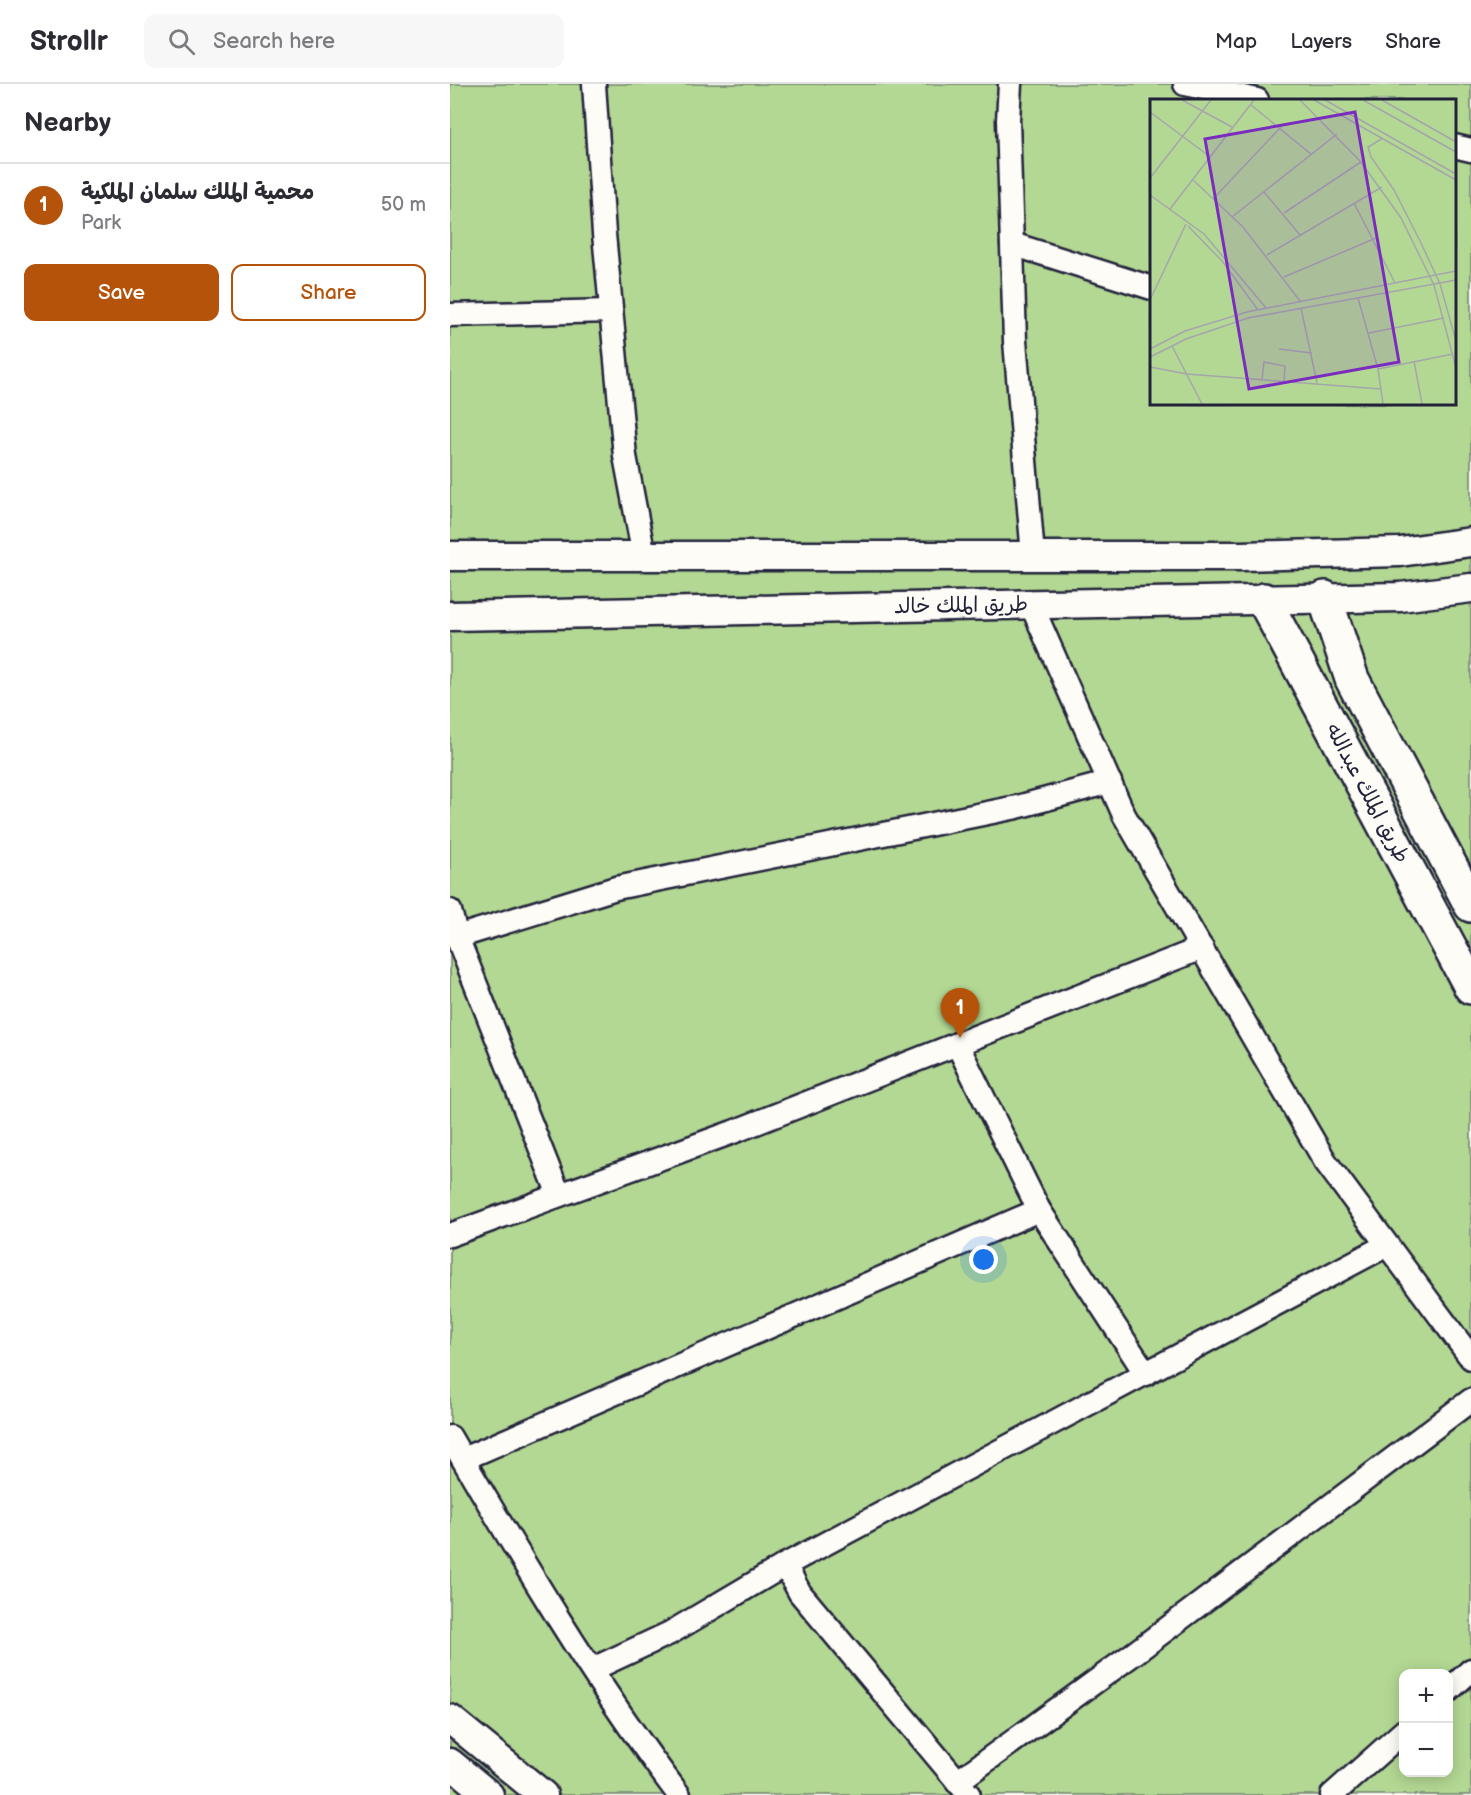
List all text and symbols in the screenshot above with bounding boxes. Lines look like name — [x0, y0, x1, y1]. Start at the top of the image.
search box — [144, 14, 564, 68]
text: Strollr — [30, 25, 108, 58]
icon: search — [165, 25, 198, 58]
text: Search here — [213, 28, 335, 55]
text: Map — [1215, 29, 1257, 54]
text: Layers — [1290, 29, 1352, 54]
text: Share — [1385, 29, 1441, 54]
inset map — [1150, 99, 1456, 405]
text: Nearby — [24, 108, 111, 139]
text: محمية الملك سلمان الملكية — [81, 179, 314, 206]
text: 1 — [39, 193, 48, 217]
text: 50 m — [381, 193, 426, 217]
text: Park — [81, 211, 121, 235]
button: Save — [24, 264, 219, 321]
button: Share — [231, 264, 426, 321]
street label: طريق الملك خالد — [894, 592, 1028, 619]
street label: طريق الملك عبدالله — [1320, 719, 1415, 867]
pin: 1 — [940, 988, 980, 1038]
your location — [969, 1245, 998, 1274]
map controls — [1399, 1669, 1453, 1777]
button: + — [1399, 1669, 1453, 1723]
button: − — [1399, 1723, 1453, 1777]

